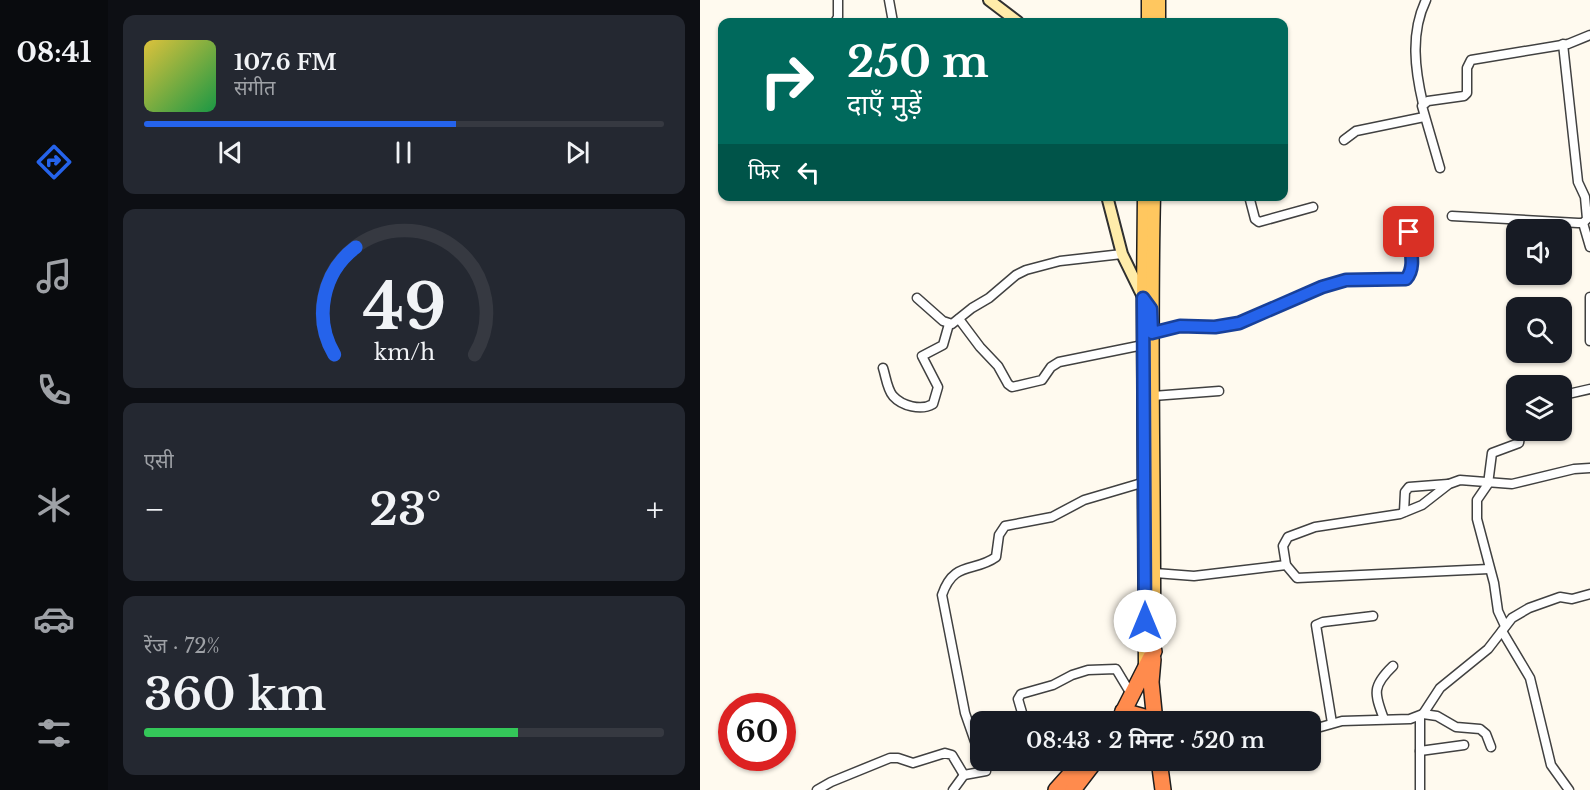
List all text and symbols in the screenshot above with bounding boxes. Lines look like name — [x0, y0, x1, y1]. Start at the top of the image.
text: 08:41 — [17, 36, 91, 69]
text: 250 m — [847, 36, 989, 88]
icon: right — [748, 42, 826, 120]
text: 107.6 FM — [234, 49, 337, 76]
text: संगीत — [234, 76, 275, 100]
text: दाएँ मुड़ें — [847, 88, 922, 121]
icon: previous — [214, 136, 247, 169]
icon: pause — [387, 136, 420, 169]
icon: next — [561, 136, 594, 169]
icon: directions — [33, 141, 75, 183]
icon: left — [792, 156, 825, 189]
text: फिर — [748, 158, 780, 185]
pin — [1383, 206, 1434, 257]
icon: arrive — [1392, 215, 1425, 248]
map controls — [1506, 219, 1572, 441]
button: sound — [1506, 219, 1572, 285]
icon: music — [33, 255, 75, 297]
text: 49 — [362, 268, 446, 346]
button: search — [1506, 297, 1572, 363]
text: km/h — [374, 340, 435, 367]
icon: phone — [33, 369, 75, 411]
button: layers — [1506, 375, 1572, 441]
text: एसी — [144, 449, 174, 473]
text: 23° — [369, 481, 442, 537]
icon: climate — [33, 484, 75, 526]
text: − — [144, 489, 165, 530]
text: + — [646, 489, 664, 530]
position arrow — [1113, 589, 1177, 653]
icon: car — [33, 598, 75, 640]
text: रेंज · 72% — [144, 634, 220, 658]
text: 360 km — [144, 666, 326, 722]
speed limit sign: 60 — [718, 693, 796, 771]
icon: filters — [33, 712, 75, 754]
text: 08:43 · 2 मिनट · 520 m — [1026, 727, 1265, 754]

